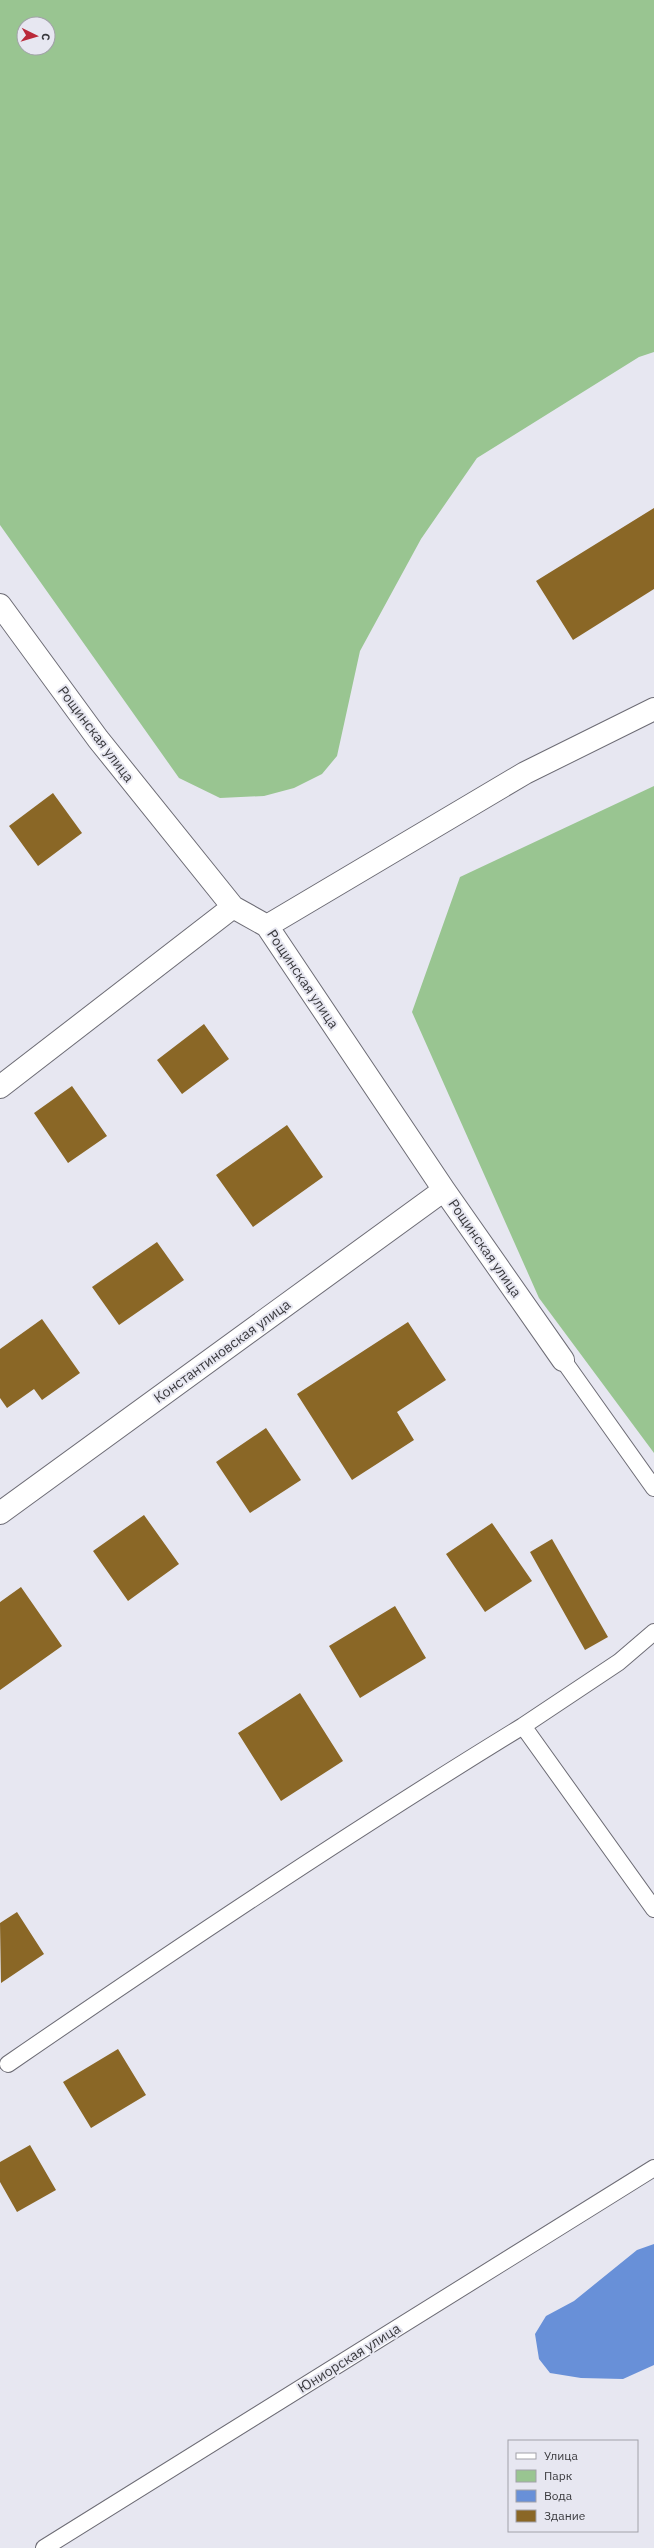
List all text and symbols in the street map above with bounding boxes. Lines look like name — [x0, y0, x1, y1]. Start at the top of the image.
north arrow — [16, 16, 56, 56]
text: С — [39, 33, 53, 41]
street label: Рощинская улица — [54, 682, 138, 786]
street label: Рощинская улица — [263, 926, 343, 1032]
street label: Рощинская улица — [444, 1195, 526, 1301]
street label: Константиновская улица — [150, 1295, 294, 1407]
street label: Юниорская улица — [294, 2319, 404, 2397]
legend — [508, 2440, 638, 2532]
text: Улица — [544, 2448, 578, 2463]
text: Парк — [544, 2468, 573, 2483]
text: Вода — [544, 2488, 573, 2503]
text: Здание — [544, 2508, 586, 2523]

